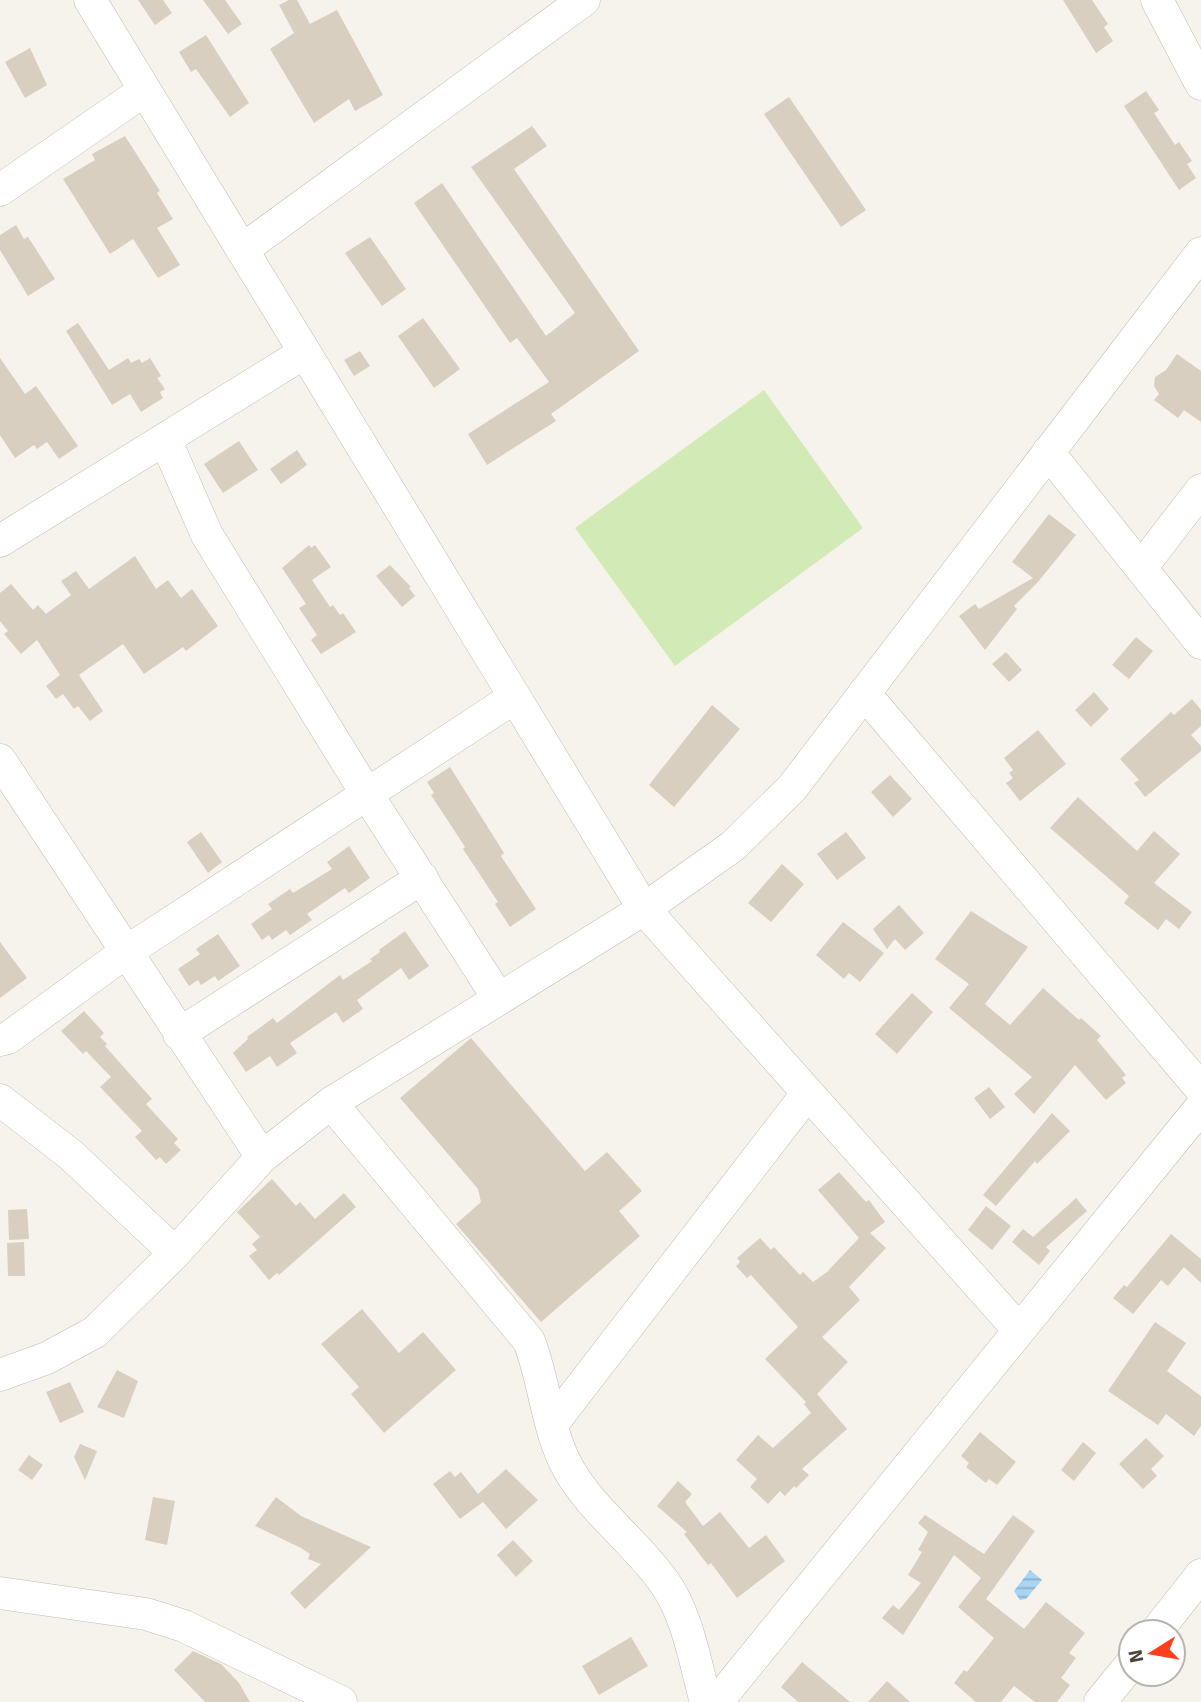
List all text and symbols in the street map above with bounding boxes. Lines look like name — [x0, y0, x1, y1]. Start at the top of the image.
north arrow — [1117, 1618, 1187, 1688]
text: N — [1123, 1647, 1149, 1665]

